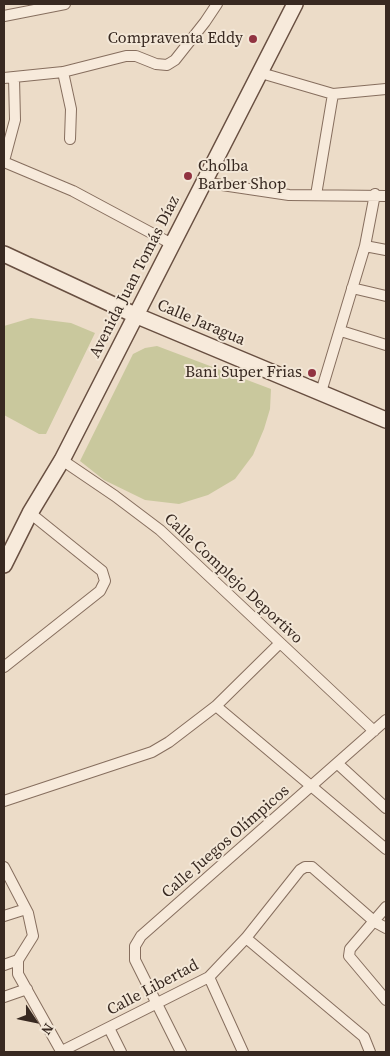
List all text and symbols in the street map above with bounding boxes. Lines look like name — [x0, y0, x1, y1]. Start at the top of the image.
place label: Compraventa Eddy — [108, 29, 243, 49]
marker: Compraventa Eddy — [247, 33, 259, 45]
place label: Cholba Barber Shop — [198, 157, 286, 195]
marker: Cholba Barber Shop — [182, 170, 194, 182]
street label: Avenida Juan Tomás Díaz — [86, 193, 184, 361]
street label: Calle Jaragua — [154, 296, 248, 350]
place label: Bani Super Frias — [185, 363, 302, 383]
marker: Bani Super Frias — [306, 367, 318, 379]
street label: Calle Complejo Deportivo — [160, 510, 306, 648]
street label: Calle Juegos Olímpicos — [158, 781, 294, 903]
street label: Calle Libertad — [104, 956, 202, 1020]
north arrow — [10, 996, 60, 1046]
text: N — [36, 1020, 59, 1039]

